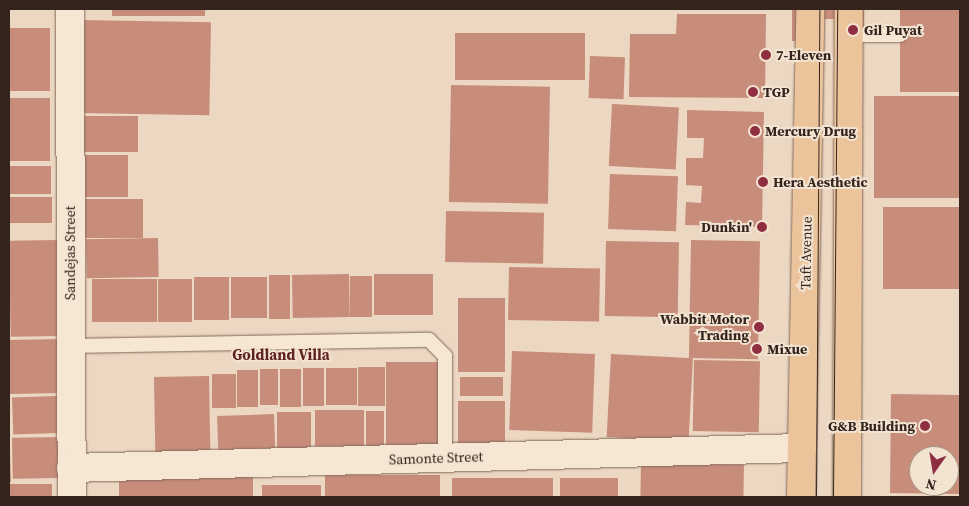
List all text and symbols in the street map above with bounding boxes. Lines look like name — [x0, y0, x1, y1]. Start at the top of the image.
place label: Gil Puyat — [864, 22, 922, 38]
marker: Gil Puyat — [846, 23, 860, 37]
place label: 7-Eleven — [776, 47, 831, 63]
marker: 7-Eleven — [760, 49, 772, 61]
place label: TGP — [763, 84, 790, 100]
marker: TGP — [747, 86, 759, 98]
place label: Mercury Drug — [765, 123, 856, 139]
marker: Mercury Drug — [749, 125, 761, 137]
place label: Hera Aesthetic — [773, 174, 868, 190]
marker: Hera Aesthetic — [757, 176, 769, 188]
street label: Sandejas Street — [62, 206, 78, 300]
street label: Taft Avenue — [797, 216, 815, 290]
place label: Dunkin' — [701, 219, 752, 235]
marker: Dunkin' — [756, 221, 768, 233]
place label: Wabbit Motor Trading — [660, 311, 749, 344]
marker: Wabbit Motor Trading — [753, 321, 765, 333]
place label: Mixue — [767, 341, 807, 357]
marker: Mixue — [751, 343, 763, 355]
district label: Goldland Villa — [232, 346, 330, 364]
place label: G&B Building — [828, 418, 915, 434]
marker: G&B Building — [919, 420, 931, 432]
north arrow — [909, 446, 959, 496]
street label: Samonte Street — [389, 448, 483, 468]
text: N — [924, 474, 938, 496]

